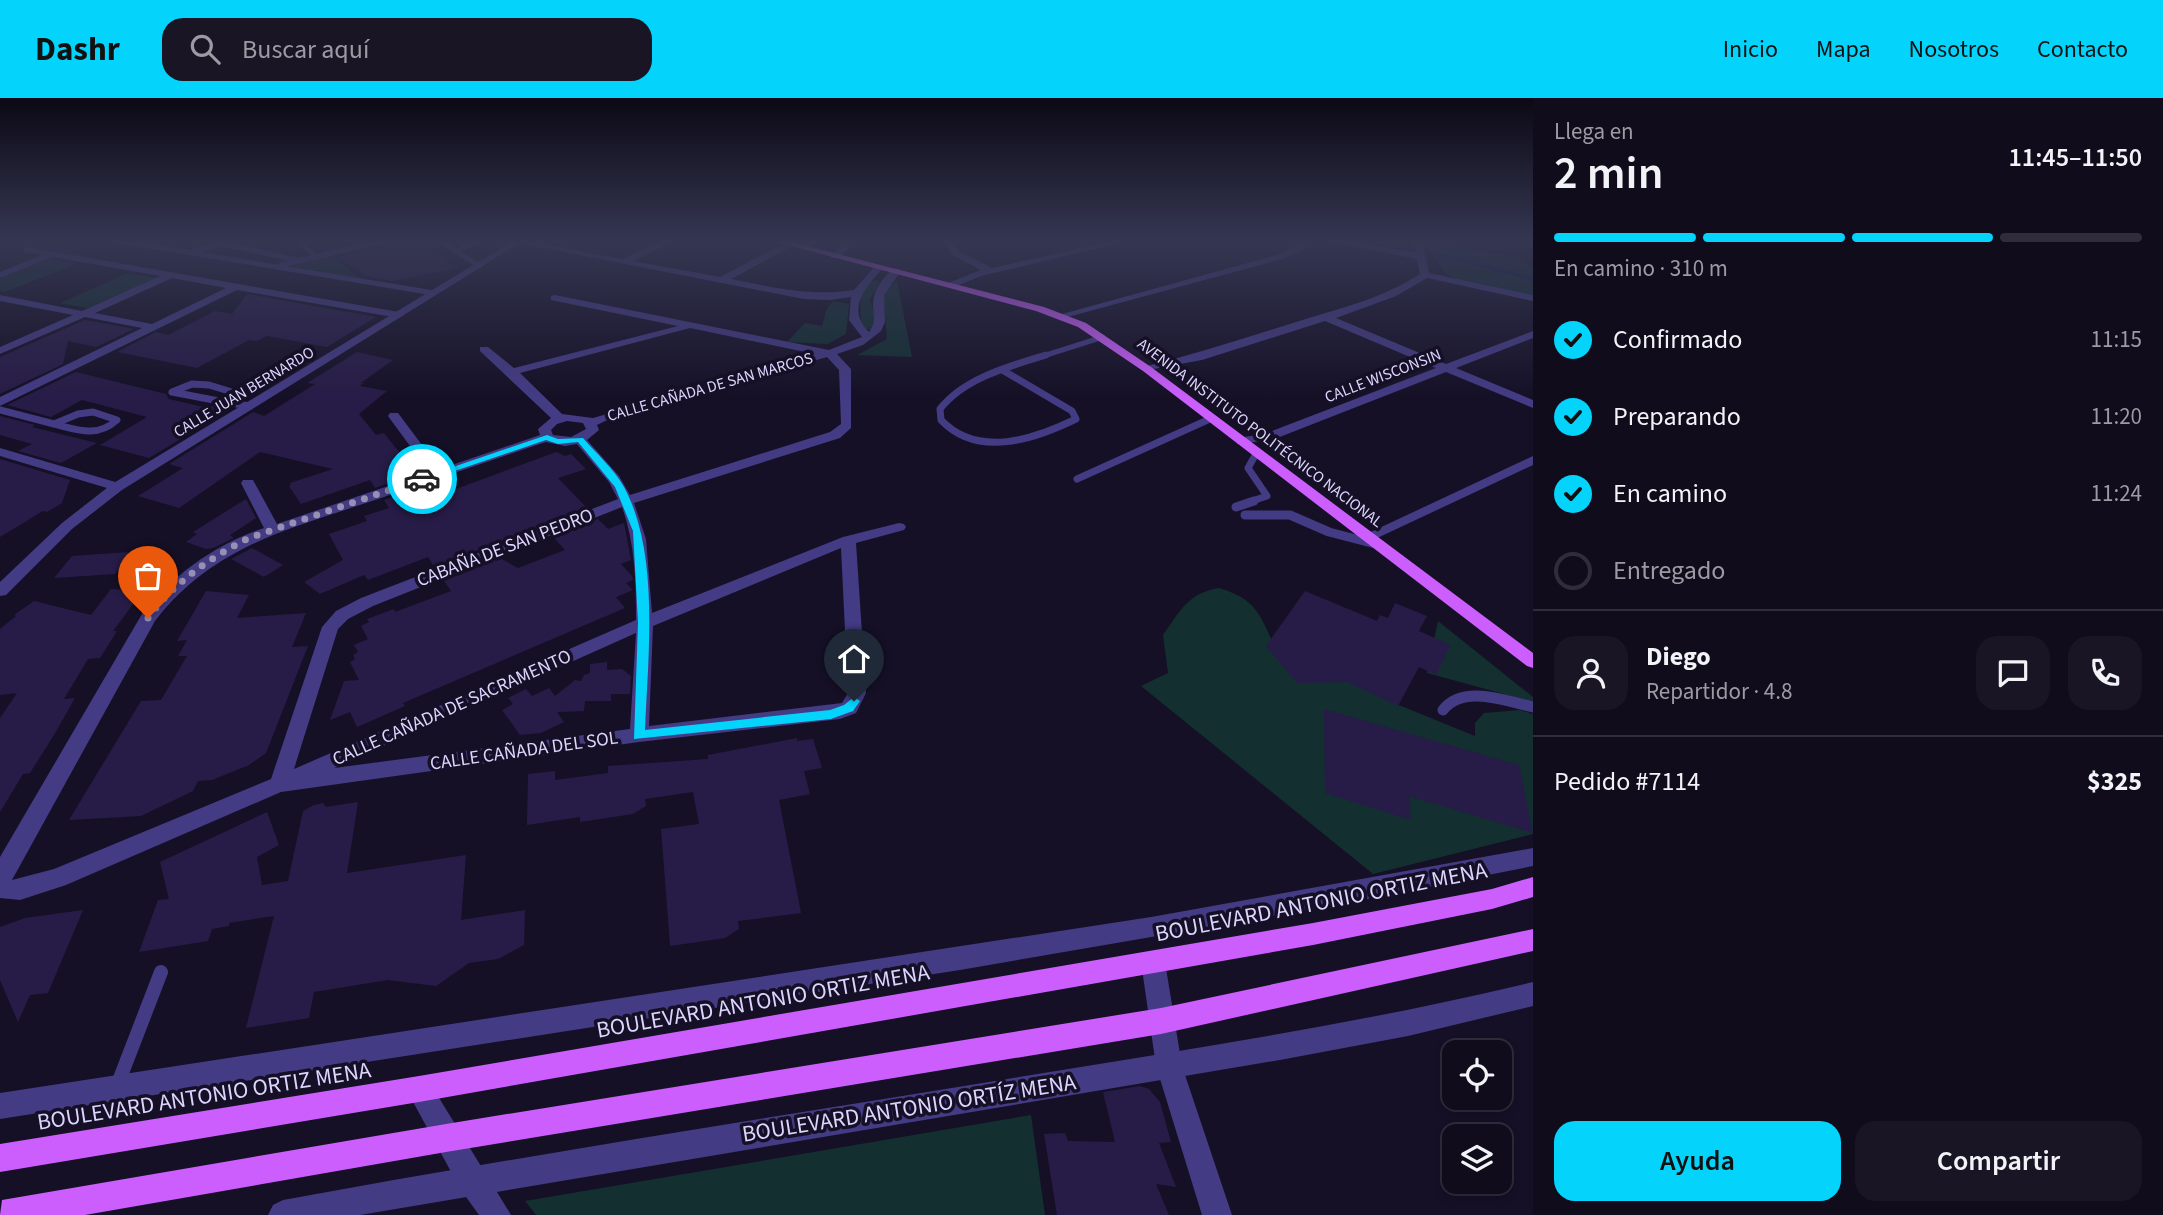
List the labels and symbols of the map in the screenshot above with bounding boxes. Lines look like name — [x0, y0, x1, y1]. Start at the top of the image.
street label: AVENIDA INSTITUTO POLITÉCNICO NACIONAL — [1133, 333, 1388, 533]
street label: CALLE JUAN BERNARDO — [170, 341, 318, 443]
street label: CALLE WISCONSIN — [1322, 344, 1444, 408]
street label: CALLE CAÑADA DE SAN MARCOS — [605, 347, 815, 427]
courier — [387, 444, 457, 514]
street label: CABAÑA DE SAN PEDRO — [413, 502, 597, 594]
pin — [118, 546, 178, 618]
pin — [824, 629, 884, 701]
street label: CALLE CAÑADA DE SACRAMENTO — [328, 643, 576, 773]
street label: CALLE CAÑADA DEL SOL — [428, 724, 620, 778]
street label: BOULEVARD ANTONIO ORTIZ MENA — [1152, 853, 1490, 950]
street label: BOULEVARD ANTONIO ORTIZ MENA — [594, 955, 933, 1047]
street label: BOULEVARD ANTONIO ORTIZ MENA — [35, 1053, 374, 1139]
street label: BOULEVARD ANTONIO ORTÍZ MENA — [740, 1065, 1079, 1151]

